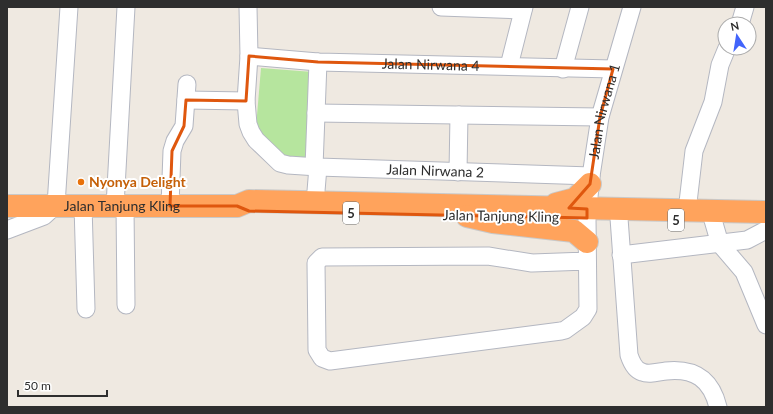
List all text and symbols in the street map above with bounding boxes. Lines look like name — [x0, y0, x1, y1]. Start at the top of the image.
north arrow — [717, 16, 757, 56]
text: N — [729, 18, 740, 33]
street label: Jalan Nirwana 4 — [382, 55, 480, 74]
street label: Jalan Nirwana 1 — [585, 61, 623, 160]
street label: Jalan Nirwana 2 — [386, 160, 484, 180]
place label: Nyonya Delight — [89, 173, 187, 190]
marker: Nyonya Delight — [76, 177, 86, 187]
street label: Jalan Tanjung Kling — [64, 197, 180, 214]
road number: 5 — [343, 202, 359, 224]
street label: Jalan Tanjung Kling — [443, 206, 559, 225]
road number: 5 — [668, 209, 684, 231]
scale bar — [18, 372, 107, 398]
text: 50 m — [24, 378, 51, 393]

